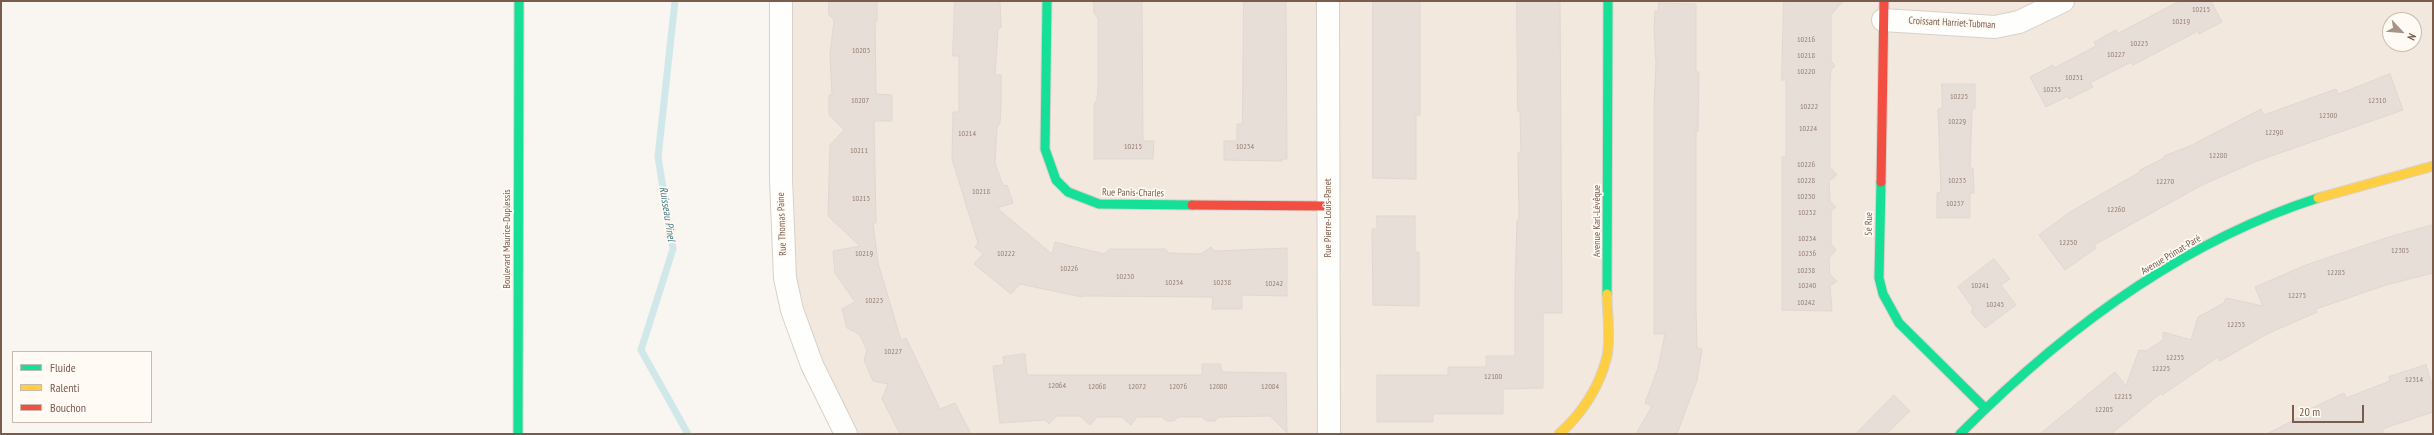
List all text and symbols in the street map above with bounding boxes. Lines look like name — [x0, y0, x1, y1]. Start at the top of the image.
house number: 10215 — [2192, 5, 2210, 15]
north arrow — [2382, 12, 2422, 52]
street label: Croissant Harriet-Tubman — [1908, 15, 1996, 31]
house number: 10219 — [2172, 17, 2190, 27]
text: N — [2404, 31, 2419, 43]
house number: 10216 — [1797, 35, 1815, 45]
house number: 10223 — [2130, 39, 2148, 49]
house number: 10203 — [852, 46, 870, 56]
house number: 10227 — [2107, 50, 2125, 60]
house number: 10218 — [1797, 51, 1815, 61]
house number: 10220 — [1797, 67, 1815, 77]
house number: 10231 — [2065, 73, 2083, 83]
house number: 10235 — [2043, 85, 2061, 95]
house number: 10225 — [1950, 92, 1968, 102]
house number: 10207 — [851, 96, 869, 106]
house number: 12310 — [2368, 96, 2386, 106]
house number: 10222 — [1800, 102, 1818, 112]
house number: 12300 — [2319, 111, 2337, 121]
house number: 10229 — [1948, 117, 1966, 127]
house number: 10224 — [1799, 124, 1817, 134]
house number: 12290 — [2265, 128, 2283, 138]
house number: 10214 — [958, 129, 976, 139]
house number: 10215 — [1124, 142, 1142, 152]
house number: 10234 — [1236, 142, 1254, 152]
house number: 10211 — [850, 146, 868, 156]
house number: 12280 — [2209, 151, 2227, 161]
house number: 10226 — [1797, 160, 1815, 170]
house number: 10228 — [1797, 176, 1815, 186]
house number: 10233 — [1948, 176, 1966, 186]
house number: 12270 — [2156, 177, 2174, 187]
street label: Rue Pierre-Louis-Panet — [1322, 178, 1334, 258]
street label: Avenue Karl-Lévêque — [1591, 185, 1603, 257]
water label: Ruisseau Pinel — [656, 186, 678, 242]
street label: Rue Panis-Charles — [1102, 186, 1164, 200]
house number: 10218 — [972, 187, 990, 197]
street label: Boulevard Maurice-Duplessis — [501, 189, 513, 289]
street label: Rue Thomas Paine — [775, 192, 789, 256]
house number: 10230 — [1797, 192, 1815, 202]
house number: 10215 — [852, 194, 870, 204]
house number: 10237 — [1946, 199, 1964, 209]
house number: 12260 — [2107, 205, 2125, 215]
house number: 10232 — [1798, 208, 1816, 218]
street label: 5e Rue — [1863, 212, 1875, 236]
street label: Avenue Primat-Paré — [2139, 232, 2203, 278]
house number: 10234 — [1798, 234, 1816, 244]
house number: 12250 — [2059, 238, 2077, 248]
house number: 12305 — [2391, 246, 2409, 256]
house number: 10219 — [855, 249, 873, 259]
house number: 10222 — [997, 249, 1015, 259]
house number: 10236 — [1798, 249, 1816, 259]
house number: 10226 — [1060, 264, 1078, 274]
house number: 10238 — [1797, 266, 1815, 276]
house number: 12285 — [2327, 268, 2345, 278]
house number: 10230 — [1116, 272, 1134, 282]
house number: 10234 — [1165, 278, 1183, 288]
house number: 10238 — [1213, 278, 1231, 288]
house number: 10242 — [1265, 279, 1283, 289]
house number: 10240 — [1798, 281, 1816, 291]
house number: 10241 — [1971, 281, 1989, 291]
house number: 12275 — [2288, 291, 2306, 301]
house number: 10223 — [865, 296, 883, 306]
house number: 10242 — [1797, 298, 1815, 308]
house number: 10245 — [1986, 300, 2004, 310]
house number: 12255 — [2227, 320, 2245, 330]
house number: 10227 — [884, 347, 902, 357]
legend — [12, 351, 152, 423]
house number: 12235 — [2166, 353, 2184, 363]
text: Fluide — [50, 360, 76, 375]
house number: 12225 — [2152, 364, 2170, 374]
house number: 12100 — [1484, 372, 1502, 382]
house number: 12314 — [2405, 375, 2423, 385]
text: Ralenti — [50, 380, 79, 395]
house number: 12064 — [1048, 381, 1066, 391]
house number: 12068 — [1088, 382, 1106, 392]
house number: 12072 — [1128, 382, 1146, 392]
house number: 12076 — [1169, 382, 1187, 392]
house number: 12080 — [1209, 382, 1227, 392]
house number: 12084 — [1261, 382, 1279, 392]
house number: 12215 — [2114, 392, 2132, 402]
scale bar — [2294, 397, 2366, 423]
text: Bouchon — [50, 400, 86, 415]
text: 20 m — [2299, 404, 2320, 419]
house number: 12205 — [2095, 405, 2113, 415]

